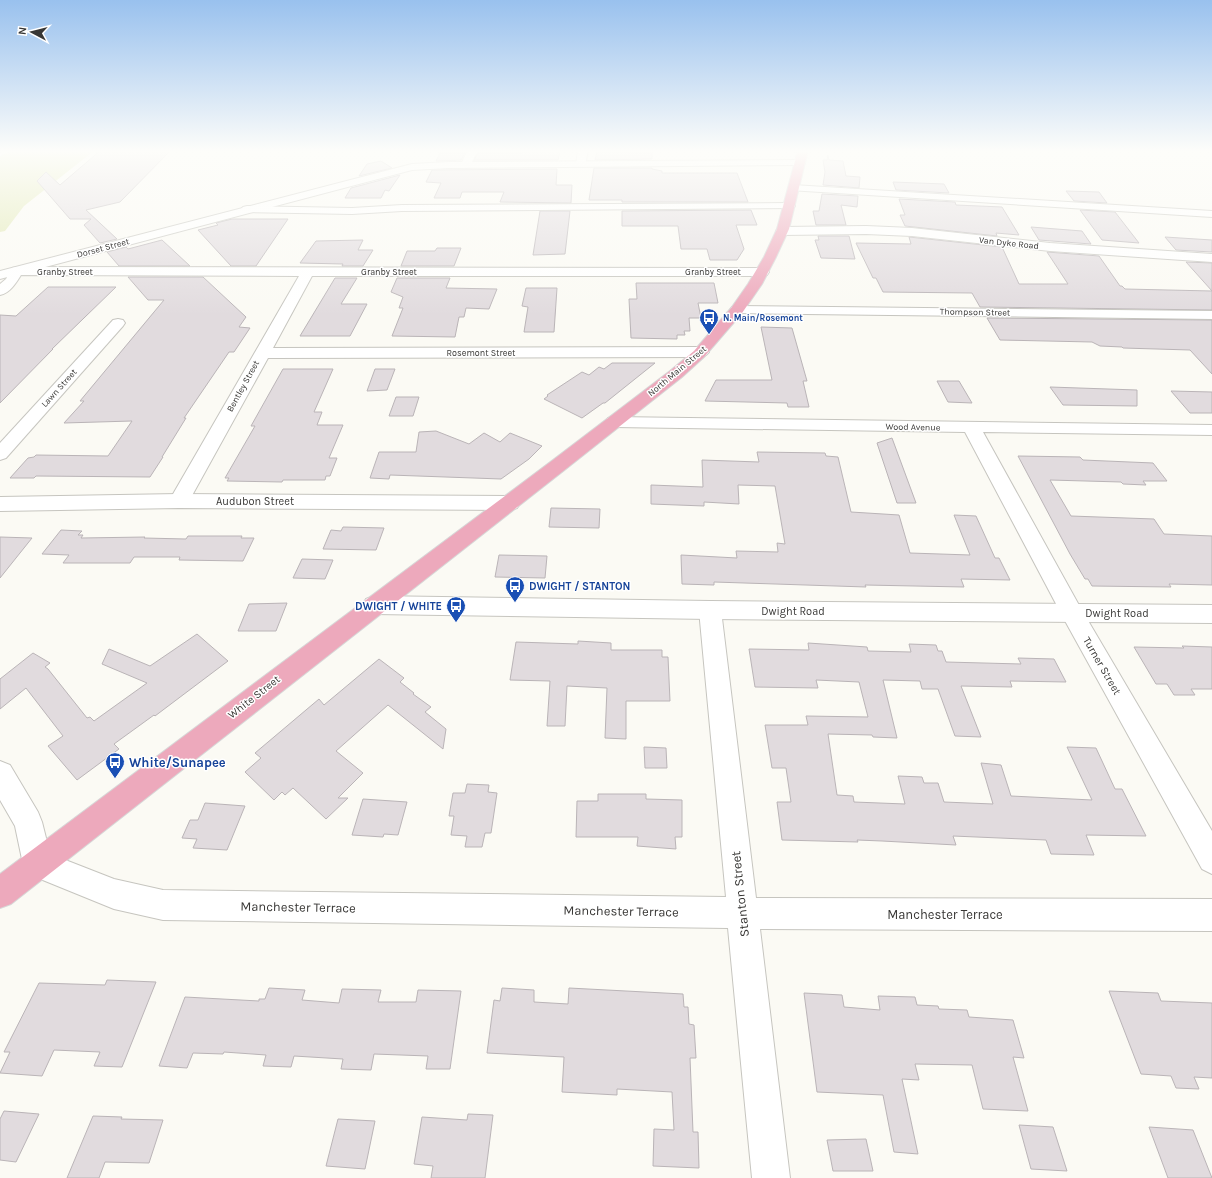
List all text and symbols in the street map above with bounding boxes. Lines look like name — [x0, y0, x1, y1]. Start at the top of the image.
north arrow — [12, 12, 52, 52]
text: N — [16, 26, 30, 36]
street label: Van Dyke Road — [979, 235, 1039, 251]
street label: Dorset Street — [76, 236, 131, 260]
street label: Granby Street — [37, 267, 94, 277]
street label: Granby Street — [361, 267, 418, 277]
street label: Granby Street — [685, 267, 742, 277]
street label: Thompson Street — [940, 306, 1011, 318]
bus stop icon: N. Main/Rosemont — [698, 307, 720, 335]
place label: N. Main/Rosemont — [723, 313, 803, 323]
street label: North Main Street — [646, 343, 709, 398]
street label: Rosemont Street — [447, 348, 516, 358]
street label: Bentley Street — [225, 358, 262, 413]
street label: Lawn Street — [39, 366, 79, 409]
street label: Wood Avenue — [886, 422, 941, 432]
street label: Audubon Street — [216, 495, 294, 508]
bus stop icon: DWIGHT / STANTON — [504, 575, 526, 603]
place label: DWIGHT / STANTON — [529, 580, 631, 593]
bus stop icon: DWIGHT / WHITE — [445, 595, 467, 623]
place label: DWIGHT / WHITE — [355, 600, 442, 613]
street label: Dwight Road — [761, 605, 825, 618]
street label: Dwight Road — [1085, 607, 1149, 620]
street label: Turner Street — [1080, 635, 1124, 697]
street label: White Street — [225, 673, 283, 721]
bus stop icon: White/Sunapee — [104, 751, 126, 779]
place label: White/Sunapee — [129, 755, 226, 770]
street label: Stanton Street — [728, 850, 752, 938]
street label: Manchester Terrace — [240, 898, 356, 916]
street label: Manchester Terrace — [563, 902, 679, 920]
street label: Manchester Terrace — [887, 907, 1003, 922]

